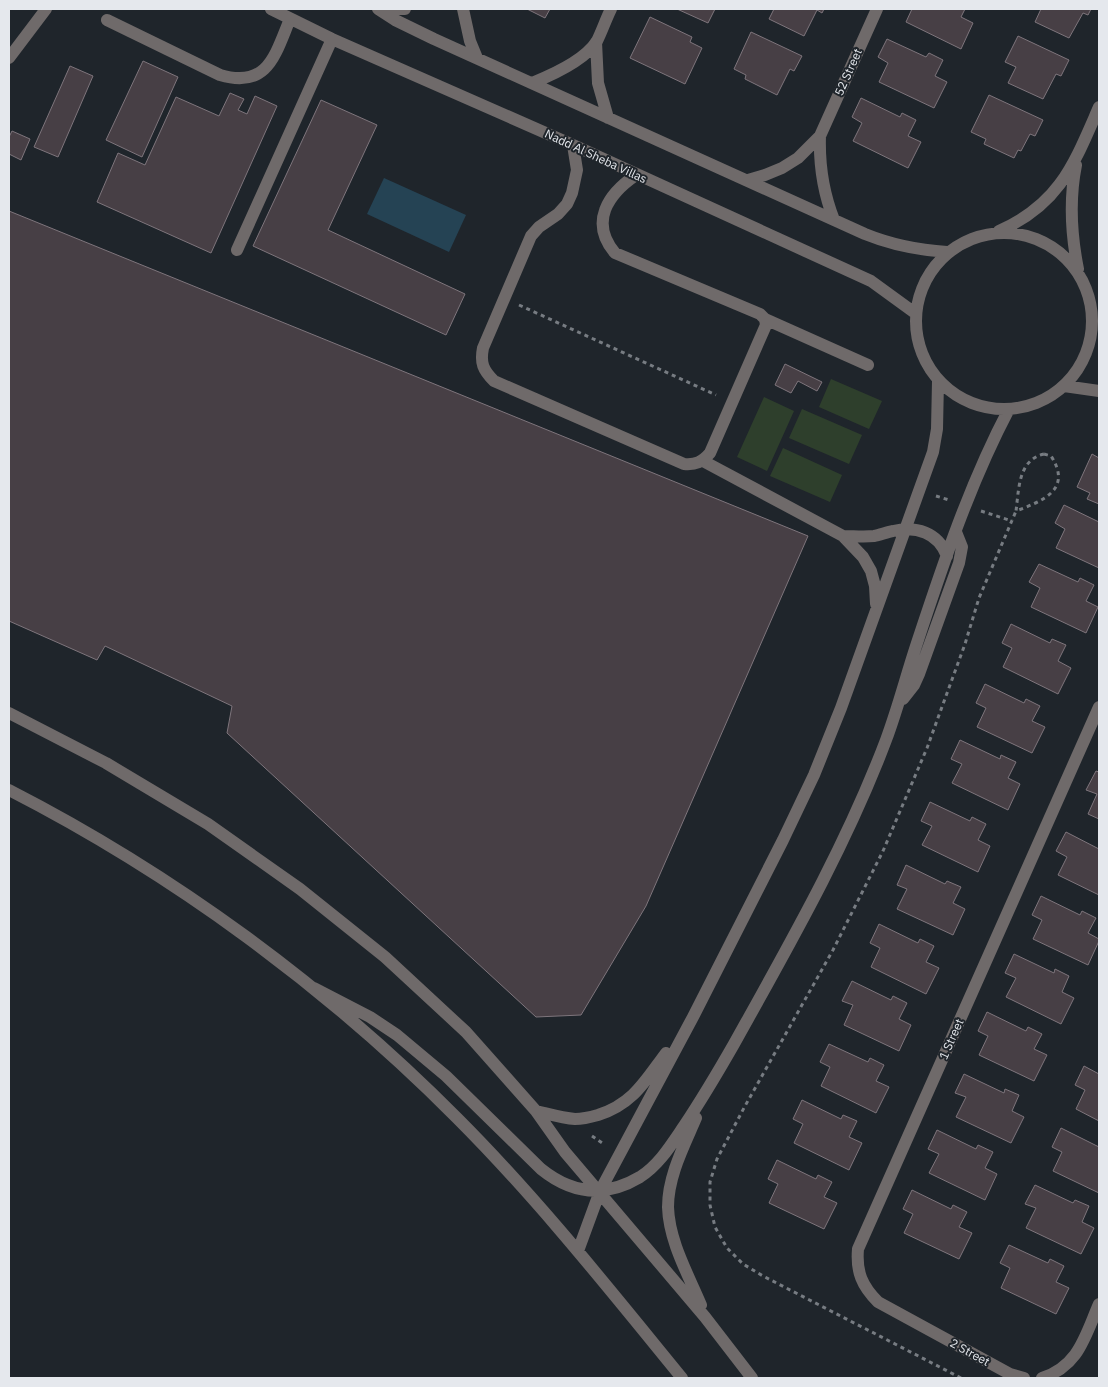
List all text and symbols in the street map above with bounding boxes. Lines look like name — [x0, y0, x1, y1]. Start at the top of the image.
street label: 52 Street — [831, 46, 865, 98]
street label: Nadd Al Sheba Villas — [543, 126, 650, 186]
street label: 1 Street — [935, 1016, 967, 1062]
street label: 2 Street — [948, 1335, 992, 1369]

